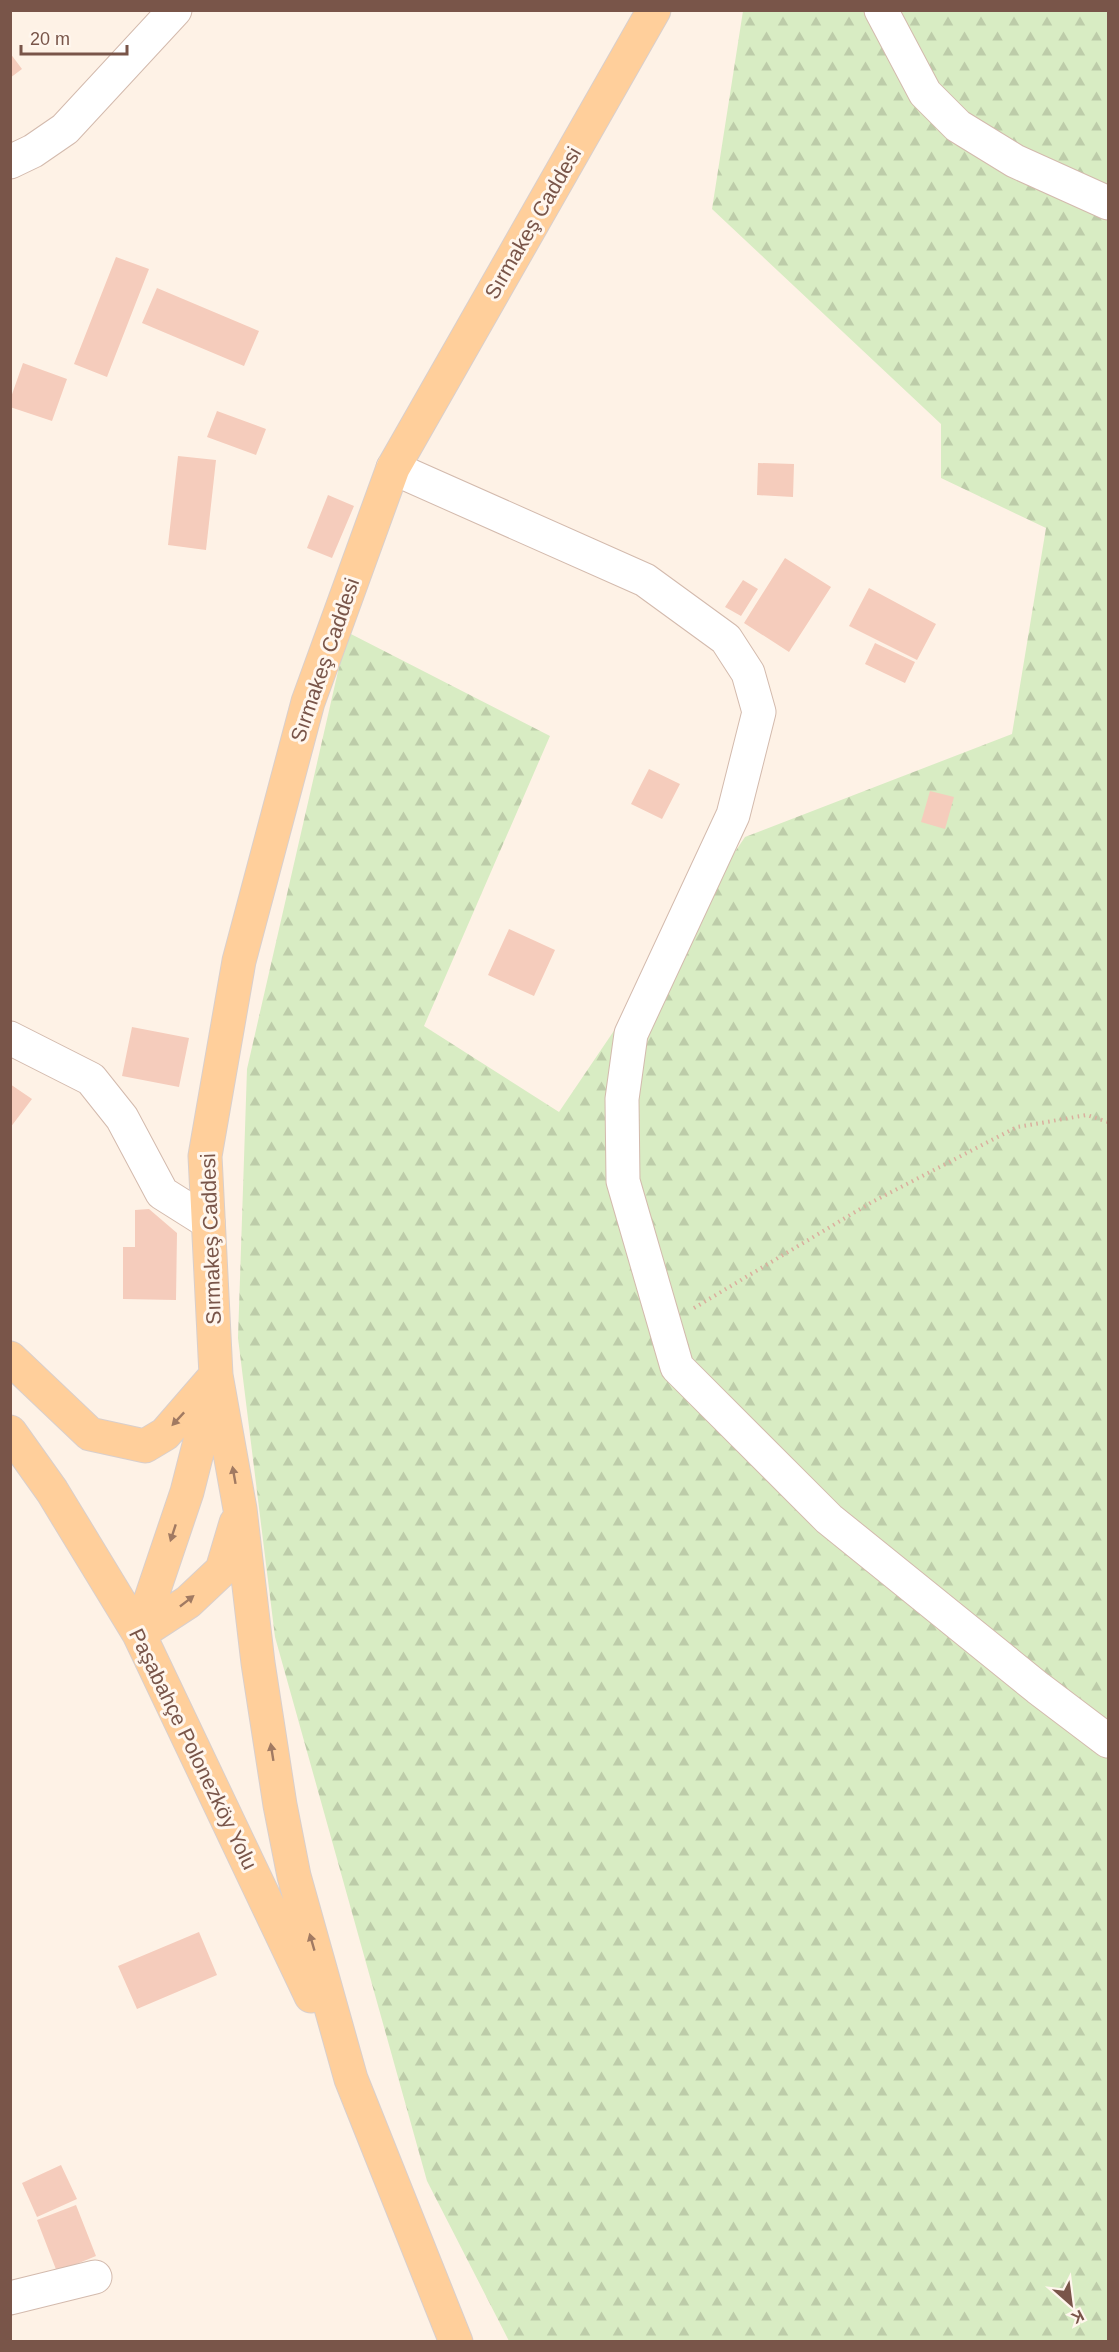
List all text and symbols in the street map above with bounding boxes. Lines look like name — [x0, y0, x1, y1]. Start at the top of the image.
scale bar — [21, 18, 128, 56]
text: 20 m — [30, 29, 70, 49]
street label: Sırmakeş Caddesi — [480, 143, 585, 303]
street label: Sırmakeş Caddesi — [286, 575, 363, 745]
street label: Sırmakeş Caddesi — [196, 1153, 225, 1325]
one-way arrow — [171, 1412, 185, 1427]
one-way arrow — [229, 1466, 238, 1485]
one-way arrow — [168, 1524, 178, 1542]
one-way arrow — [180, 1596, 195, 1608]
street label: Paşabahçe Polonezköy Yolu — [125, 1625, 262, 1873]
one-way arrow — [267, 1742, 276, 1761]
one-way arrow — [307, 1933, 316, 1951]
north arrow — [1041, 2274, 1101, 2334]
text: K — [1068, 2307, 1087, 2327]

